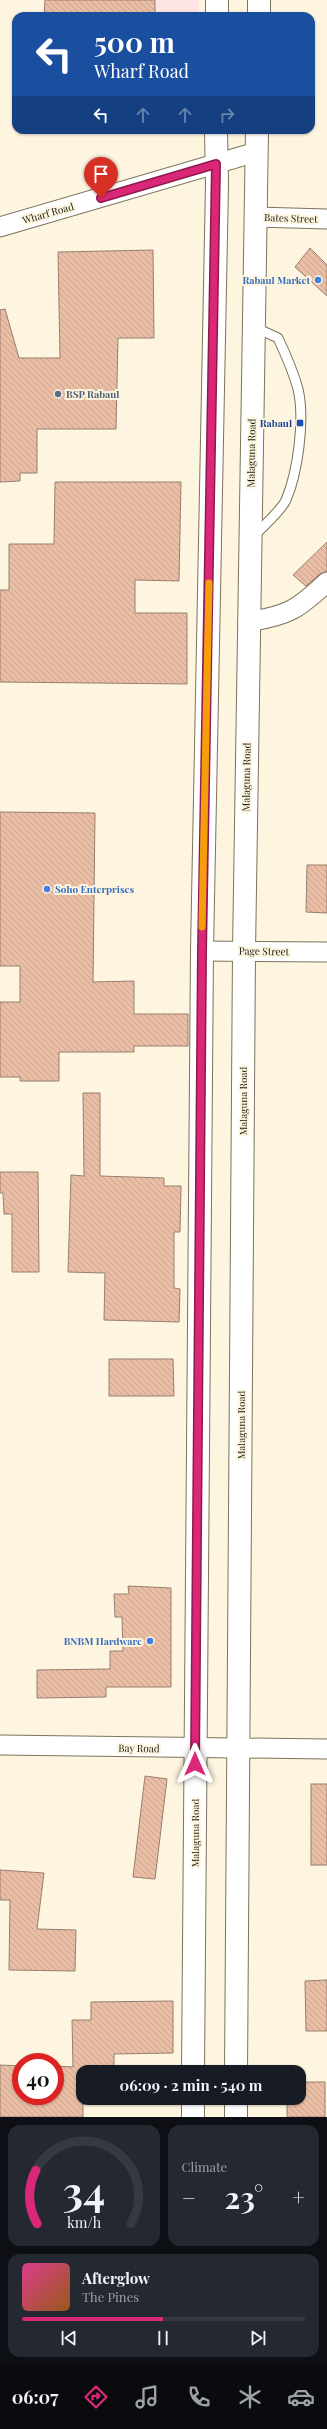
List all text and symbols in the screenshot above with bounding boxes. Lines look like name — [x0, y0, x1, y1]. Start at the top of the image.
text: 500 m — [94, 23, 175, 60]
icon: left — [28, 28, 80, 80]
text: Wharf Road — [94, 59, 189, 83]
icon: left — [90, 104, 112, 126]
icon: ahead — [132, 104, 154, 126]
icon: ahead — [174, 104, 196, 126]
icon: right — [216, 104, 238, 126]
pin — [84, 157, 118, 198]
icon: arrive — [90, 163, 112, 185]
street label: Wharf Road — [20, 199, 75, 227]
street label: Bates Street — [264, 210, 318, 226]
place label: Rabaul Market — [242, 273, 310, 287]
marker: Rabaul Market — [313, 275, 323, 285]
place label: BSP Rabaul — [66, 387, 119, 401]
marker: BSP Rabaul — [53, 389, 63, 399]
place label: Rabaul — [260, 416, 292, 430]
street label: Malaguna Road — [243, 418, 259, 487]
marker: Rabaul — [295, 418, 305, 428]
street label: Malaguna Road — [238, 742, 254, 811]
place label: Soho Enterprises — [55, 882, 135, 896]
marker: Soho Enterprises — [42, 884, 52, 894]
street label: Page Street — [239, 944, 290, 958]
street label: Malaguna Road — [236, 1066, 250, 1135]
street label: Malaguna Road — [234, 1390, 248, 1459]
place label: BNBM Hardware — [64, 1634, 142, 1648]
marker: BNBM Hardware — [145, 1636, 155, 1646]
street label: Bay Road — [118, 1741, 160, 1755]
position arrow — [174, 1743, 216, 1785]
street label: Malaguna Road — [188, 1798, 202, 1867]
speed limit sign: 40 — [12, 2053, 64, 2105]
text: 06:09 · 2 min · 540 m — [120, 2075, 262, 2095]
text: Climate — [182, 2158, 227, 2175]
text: 34 — [63, 2161, 105, 2216]
text: 23° — [225, 2177, 263, 2217]
text: − — [182, 2182, 196, 2212]
text: + — [292, 2182, 305, 2212]
text: km/h — [67, 2212, 101, 2231]
text: Afterglow — [82, 2268, 150, 2288]
text: The Pines — [82, 2288, 139, 2305]
icon: previous — [58, 2327, 80, 2349]
icon: pause — [152, 2327, 174, 2349]
icon: next — [247, 2327, 269, 2349]
icon: directions — [82, 2383, 110, 2411]
icon: music — [133, 2383, 161, 2411]
icon: phone — [185, 2383, 213, 2411]
icon: climate — [236, 2383, 264, 2411]
icon: car — [287, 2383, 315, 2411]
text: 06:07 — [12, 2385, 58, 2409]

